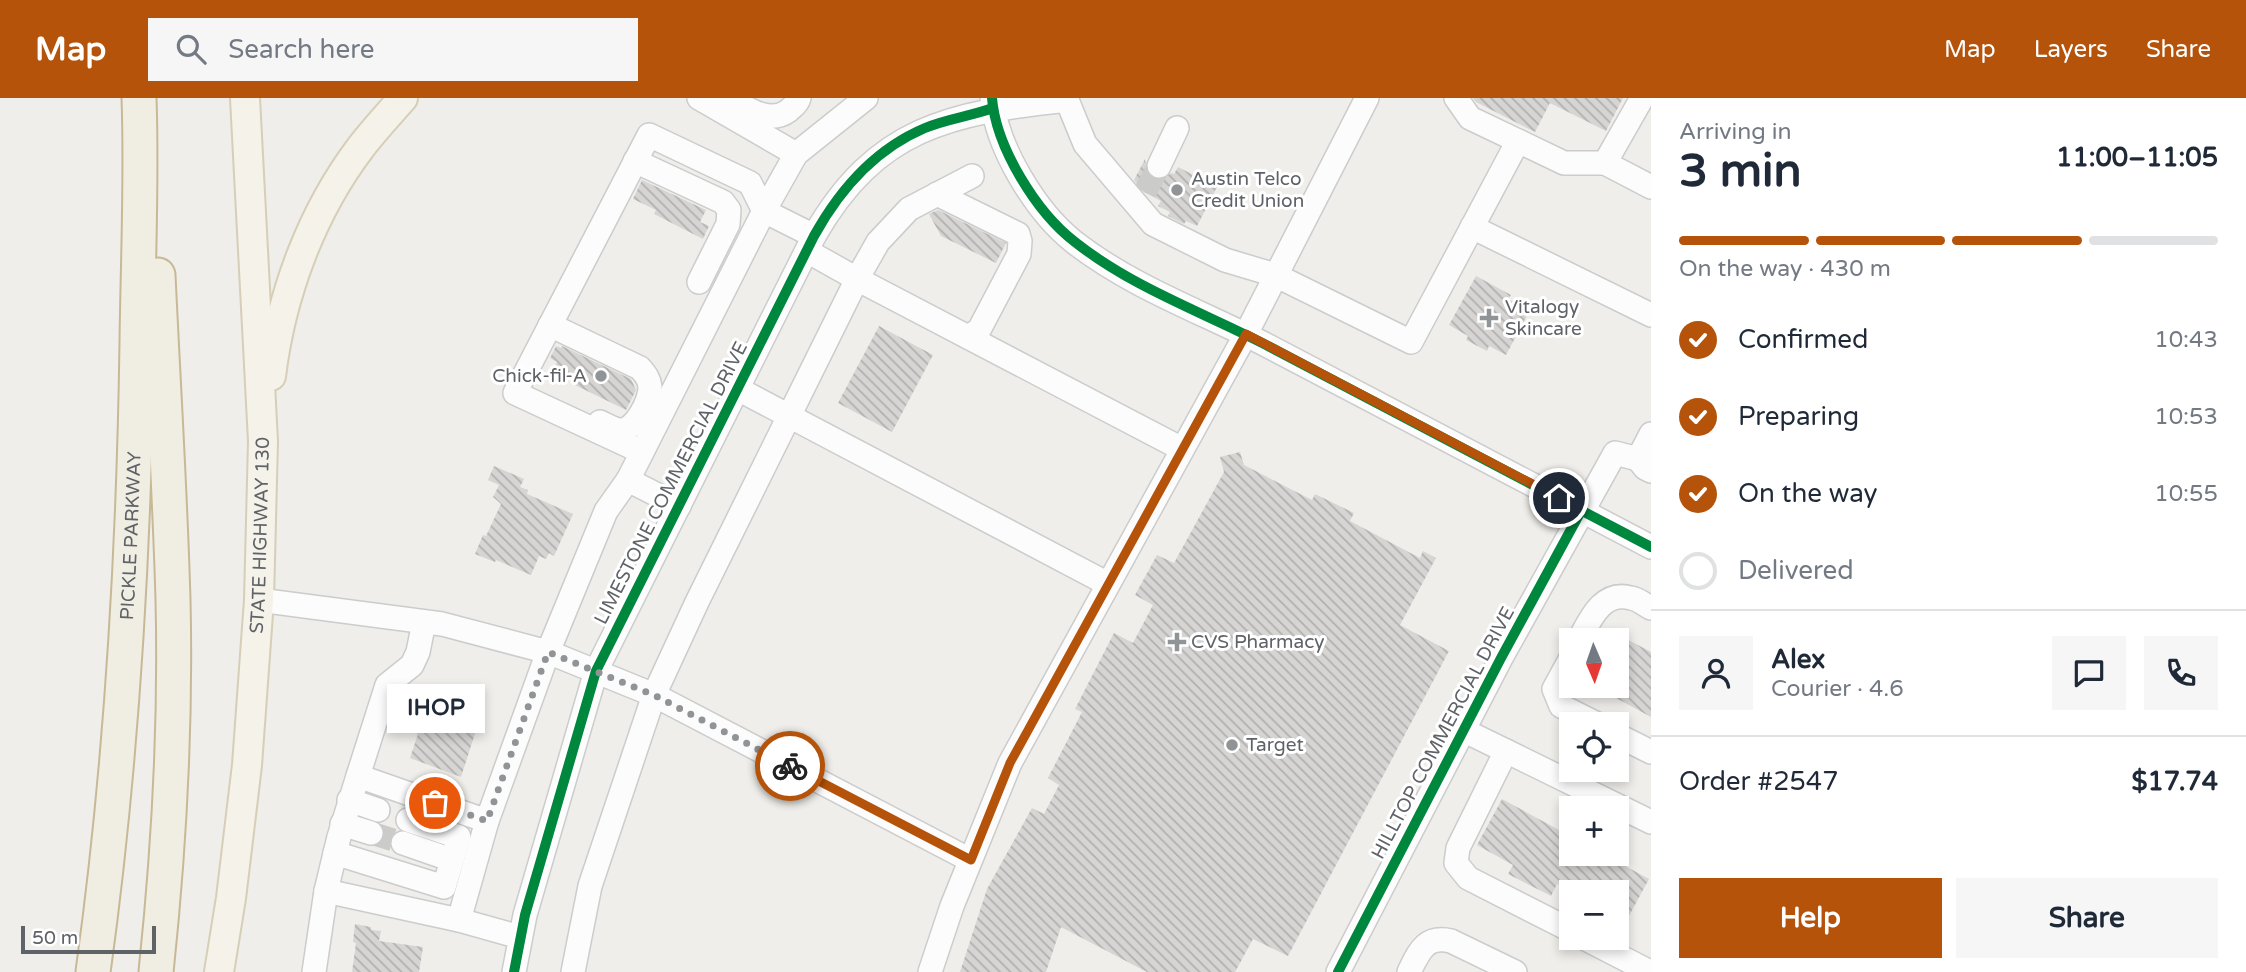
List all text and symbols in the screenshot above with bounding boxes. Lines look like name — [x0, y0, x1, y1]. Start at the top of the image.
search box — [148, 18, 638, 81]
text: Map — [35, 30, 106, 69]
icon: search — [172, 30, 210, 68]
text: Search here — [228, 34, 374, 65]
text: Map — [1944, 35, 1996, 64]
text: Layers — [2034, 35, 2108, 64]
text: Share — [2146, 35, 2211, 64]
text: Arriving in — [1679, 118, 1792, 146]
text: 11:00–11:05 — [2056, 142, 2218, 173]
text: 3 min — [1679, 144, 1802, 199]
place label: Austin Telco Credit Union — [1191, 168, 1304, 212]
marker: Austin Telco Credit Union — [1169, 182, 1185, 198]
text: On the way · 430 m — [1679, 255, 1891, 283]
place label: Vitalogy Skincare — [1505, 296, 1582, 340]
marker: Vitalogy Skincare — [1479, 308, 1499, 328]
icon: check — [1679, 321, 1717, 359]
text: Confirmed — [1738, 324, 1868, 355]
text: 10:43 — [2154, 326, 2218, 354]
street label: LIMESTONE COMMERCIAL DRIVE — [590, 338, 752, 628]
place label: Chick-fil-A — [492, 365, 587, 387]
marker: Chick-fil-A — [593, 368, 609, 384]
icon: check — [1679, 398, 1717, 436]
text: Preparing — [1738, 401, 1859, 432]
text: 10:53 — [2154, 403, 2218, 431]
street label: STATE HIGHWAY 130 — [246, 437, 274, 634]
street label: PICKLE PARKWAY — [116, 451, 146, 621]
pin — [1529, 468, 1589, 528]
icon: check — [1679, 475, 1717, 513]
text: On the way — [1738, 478, 1878, 509]
icon: home — [1540, 479, 1578, 517]
text: 10:55 — [2154, 480, 2218, 508]
text: Delivered — [1738, 555, 1854, 586]
street label: HILLTOP COMMERCIAL DRIVE — [1367, 603, 1519, 863]
north arrow — [1559, 628, 1629, 698]
map controls — [1559, 628, 1629, 950]
place label: CVS Pharmacy — [1191, 631, 1325, 653]
marker: CVS Pharmacy — [1169, 634, 1185, 650]
button: person — [1679, 636, 1753, 710]
button: chat — [2052, 636, 2126, 710]
button: phone — [2144, 636, 2218, 710]
text: Alex — [1771, 644, 1825, 675]
text: Courier · 4.6 — [1771, 675, 1904, 703]
callout: IHOP — [386, 684, 484, 733]
text: IHOP — [407, 694, 465, 722]
button: locate — [1559, 712, 1629, 782]
courier — [755, 731, 825, 801]
place label: Target — [1246, 734, 1304, 756]
marker: Target — [1224, 737, 1240, 753]
icon: bike — [771, 747, 809, 785]
text: Order #2547 — [1679, 766, 1839, 797]
text: $17.74 — [2131, 766, 2218, 797]
pin — [405, 773, 465, 833]
icon: bag — [416, 784, 454, 822]
button: + — [1559, 796, 1629, 866]
button: Help — [1679, 878, 1942, 958]
button: Share — [1956, 878, 2218, 958]
button: − — [1559, 880, 1629, 950]
scale bar — [21, 923, 156, 955]
text: 50 m — [32, 927, 78, 949]

